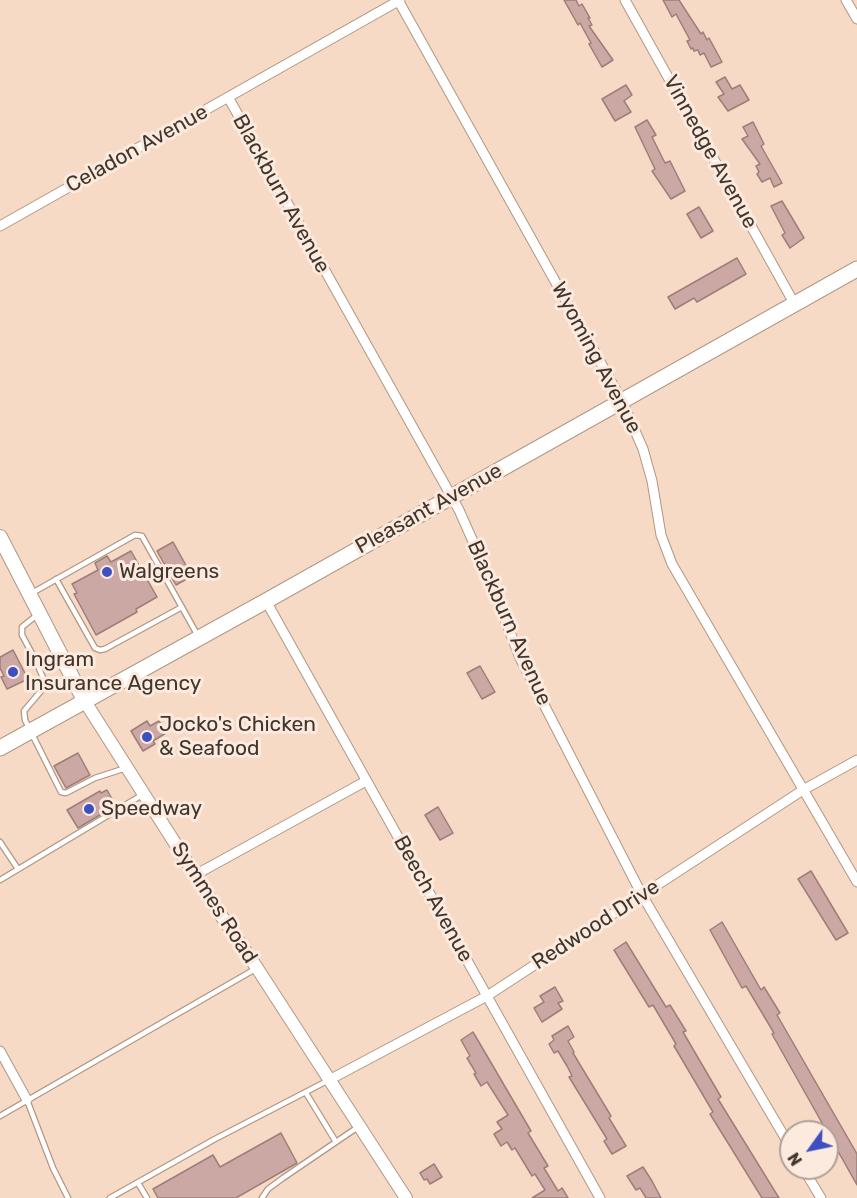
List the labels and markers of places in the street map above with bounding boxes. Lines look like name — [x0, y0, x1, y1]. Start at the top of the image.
place label: Walgreens — [119, 559, 219, 585]
marker: Walgreens — [100, 565, 114, 579]
place label: Ingram Insurance Agency — [25, 647, 201, 697]
marker: Ingram Insurance Agency — [6, 665, 20, 679]
place label: Jocko's Chicken & Seafood — [159, 712, 316, 762]
marker: Jocko's Chicken & Seafood — [140, 730, 154, 744]
place label: Speedway — [101, 796, 202, 822]
marker: Speedway — [82, 802, 96, 816]

